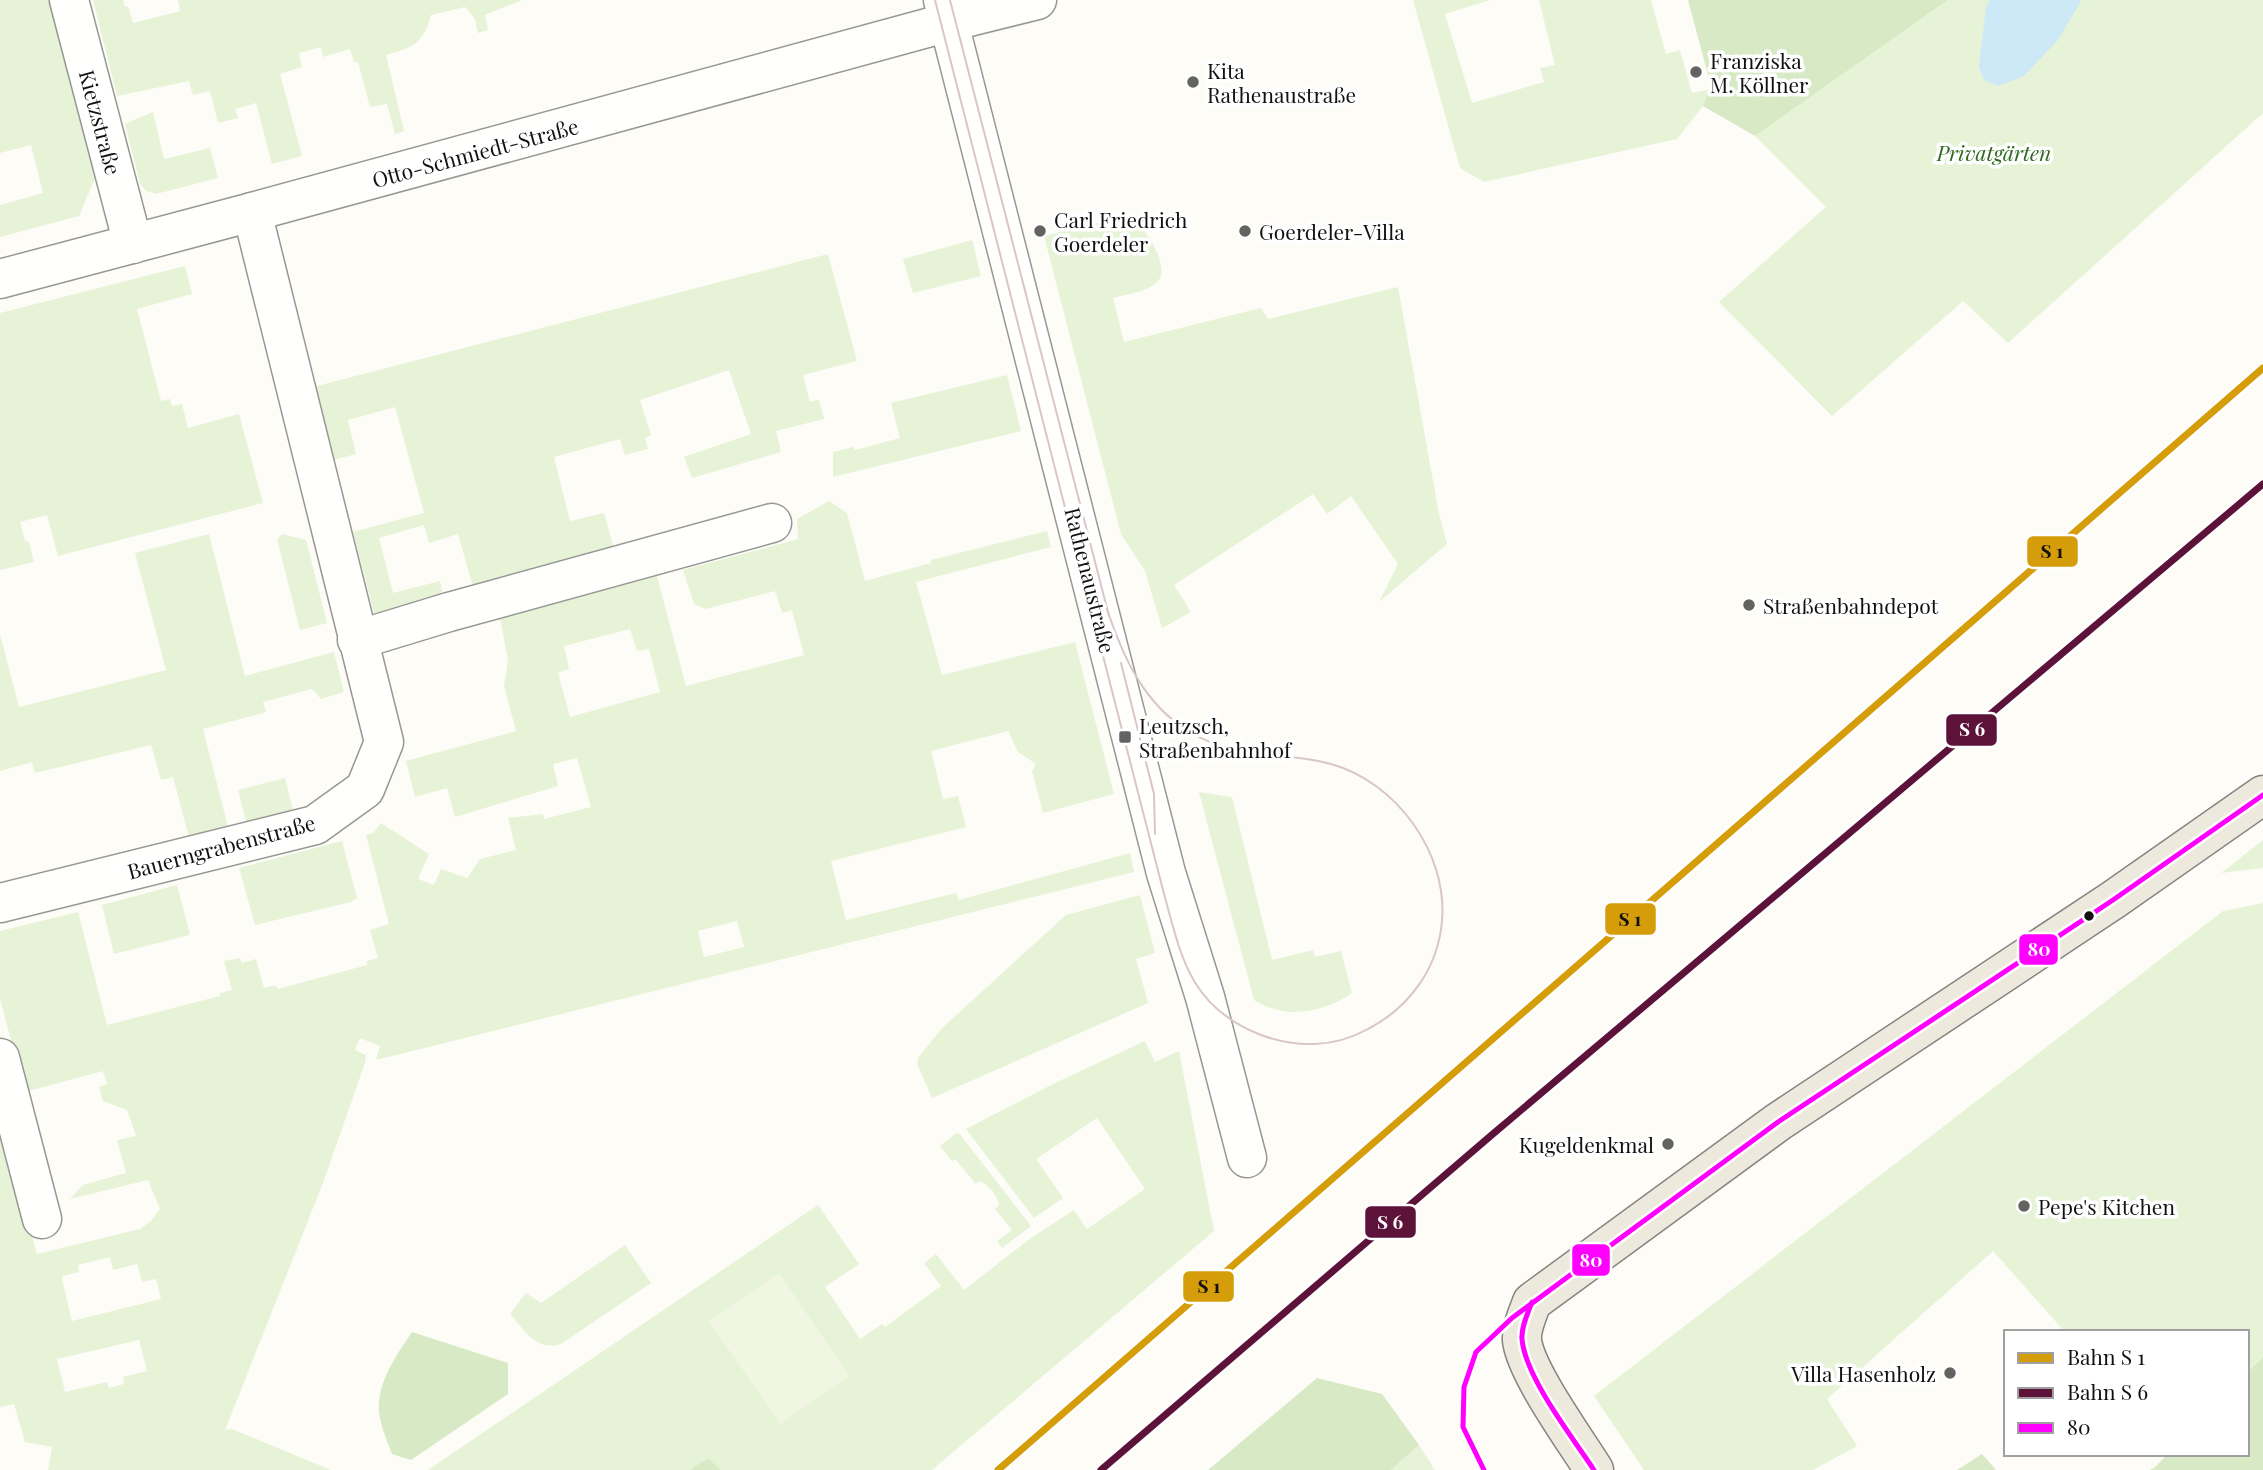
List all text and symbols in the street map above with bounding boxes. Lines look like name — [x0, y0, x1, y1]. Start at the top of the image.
place label: Franziska M. Köllner — [1710, 46, 1809, 98]
place label: Kita Rathenaustraße — [1207, 56, 1356, 108]
marker: Franziska M. Köllner — [1688, 64, 1704, 80]
street label: Kietzstraße — [74, 66, 128, 178]
marker: Kita Rathenaustraße — [1185, 74, 1201, 90]
street label: Otto-Schmiedt-Straße — [369, 111, 581, 193]
park label: Privatgärten — [1936, 138, 2051, 166]
place label: Carl Friedrich Goerdeler — [1054, 205, 1188, 257]
place label: Goerdeler-Villa — [1259, 217, 1405, 245]
marker: Carl Friedrich Goerdeler — [1032, 223, 1048, 239]
marker: Goerdeler-Villa — [1237, 223, 1253, 239]
street label: Rathenaustraße — [1059, 504, 1123, 656]
line badge: S 1 — [2026, 535, 2079, 568]
text: S 1 — [2041, 537, 2063, 563]
place label: Straßenbahndepot — [1763, 591, 1939, 619]
marker: Straßenbahndepot — [1741, 597, 1757, 613]
place label: Leutzsch, Straßenbahnhof — [1139, 711, 1293, 763]
line badge: S 6 — [1945, 713, 1998, 747]
text: S 6 — [1959, 715, 1985, 741]
marker: Leutzsch, Straßenbahnhof — [1117, 729, 1133, 745]
street label: Bauerngrabenstraße — [124, 807, 318, 885]
line badge: S 1 — [1604, 902, 1657, 936]
text: S 1 — [1619, 905, 1641, 931]
unlabelled marker — [2082, 909, 2096, 923]
line badge: 80 — [2018, 933, 2059, 966]
text: 80 — [2028, 935, 2050, 961]
place label: Kugeldenkmal — [1519, 1130, 1654, 1158]
marker: Kugeldenkmal — [1660, 1136, 1676, 1152]
place label: Pepe's Kitchen — [2038, 1192, 2175, 1220]
marker: Pepe's Kitchen — [2016, 1198, 2032, 1214]
line badge: S 6 — [1364, 1205, 1417, 1239]
text: S 6 — [1377, 1208, 1403, 1234]
line badge: 80 — [1571, 1243, 1611, 1277]
text: 80 — [1580, 1246, 1602, 1272]
line badge: S 1 — [1182, 1270, 1235, 1303]
text: S 1 — [1198, 1272, 1220, 1298]
legend — [2004, 1330, 2249, 1456]
text: Bahn S 1 — [2067, 1342, 2145, 1370]
place label: Villa Hasenholz — [1790, 1359, 1936, 1387]
marker: Villa Hasenholz — [1942, 1365, 1958, 1381]
text: Bahn S 6 — [2067, 1377, 2148, 1405]
text: 80 — [2067, 1412, 2091, 1440]

